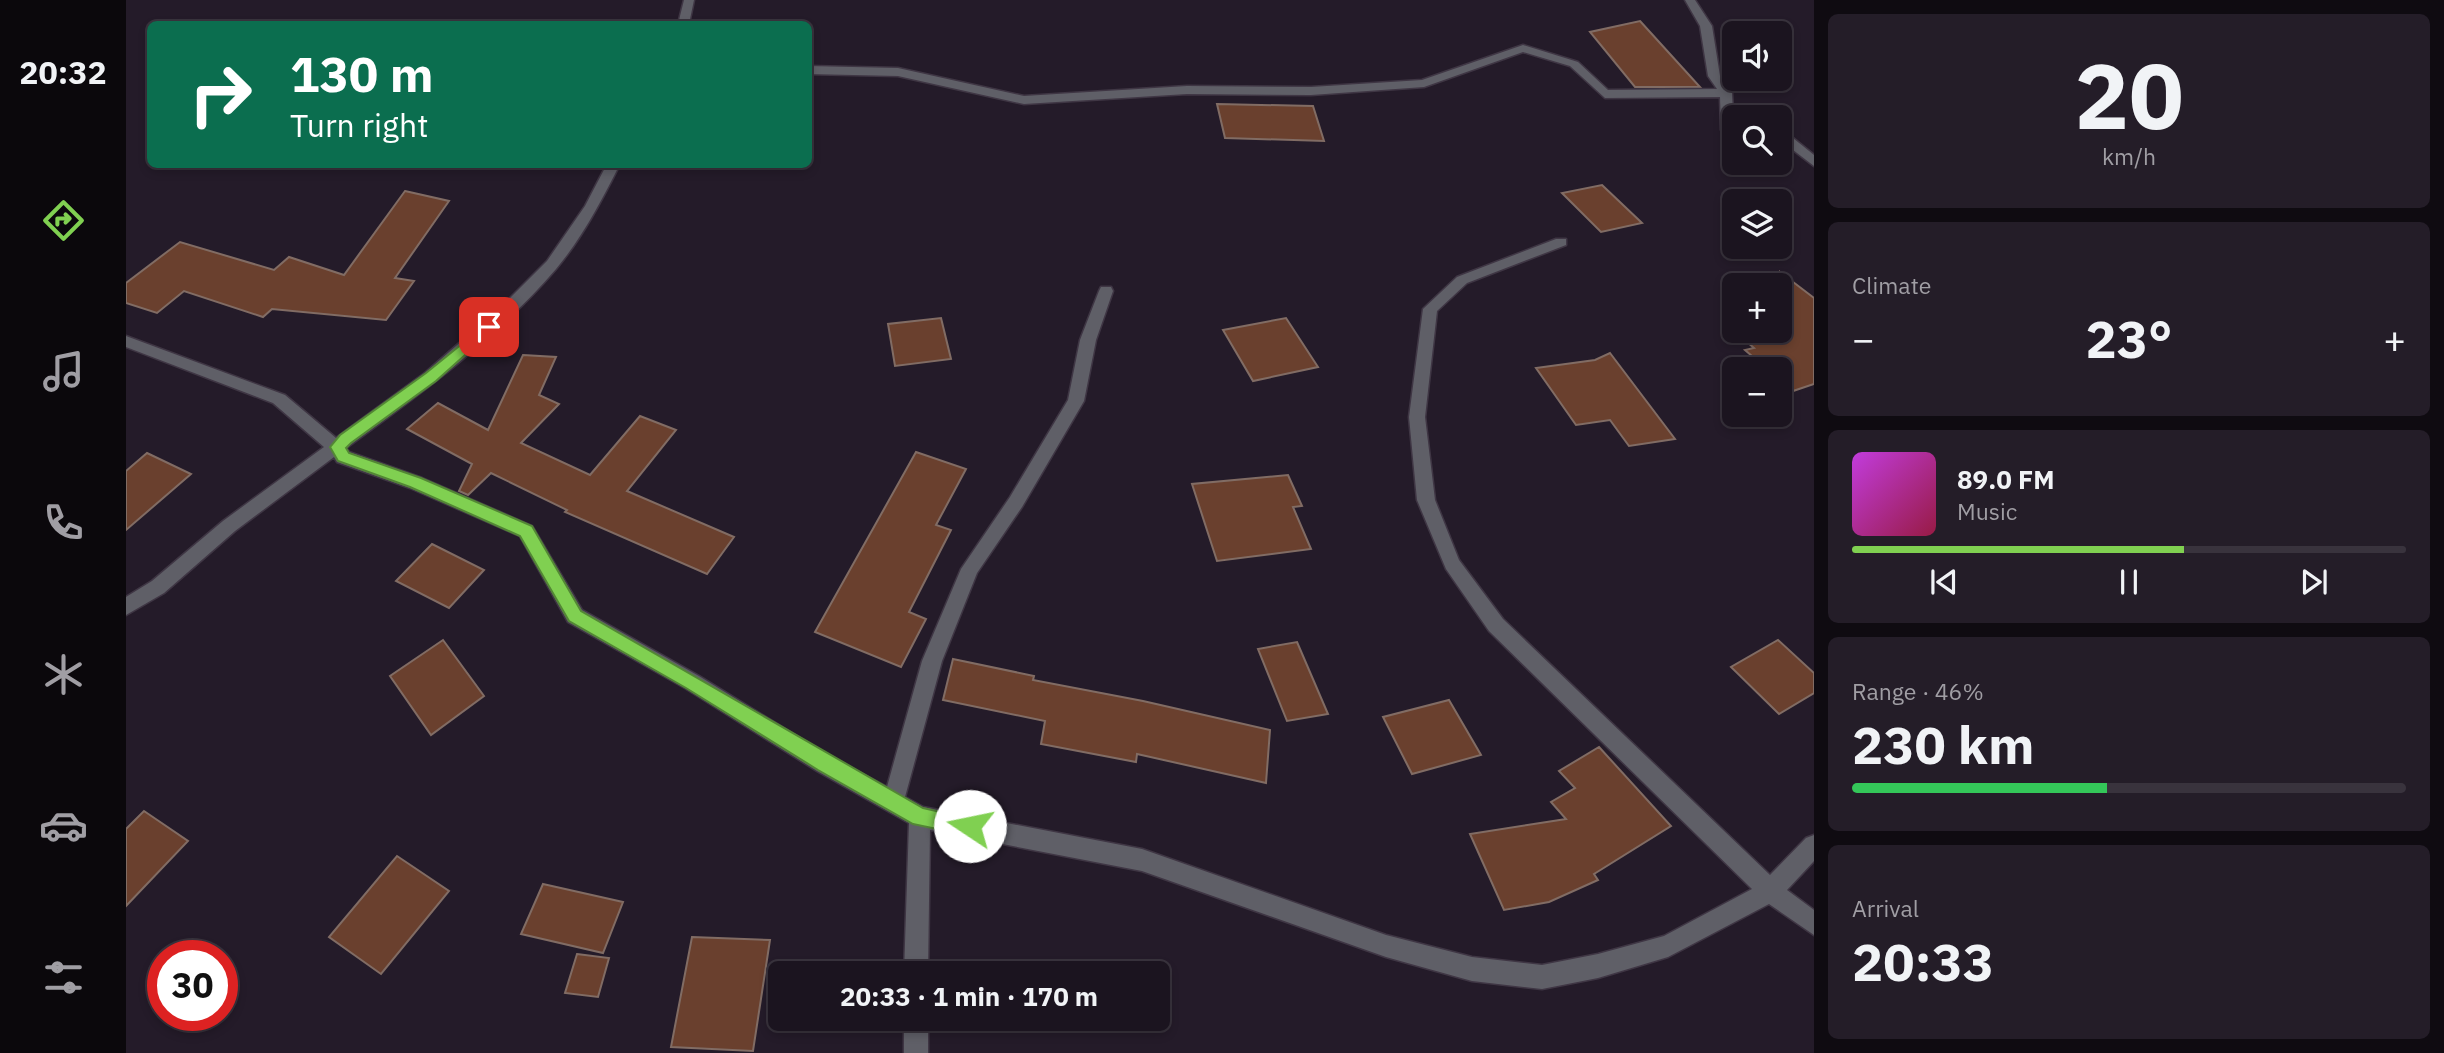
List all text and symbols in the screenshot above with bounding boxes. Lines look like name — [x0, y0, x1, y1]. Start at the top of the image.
map controls — [1722, 21, 1792, 427]
button: sound — [1722, 21, 1792, 91]
text: 20 — [2074, 36, 2184, 154]
text: 130 m — [290, 42, 434, 105]
icon: right — [175, 49, 266, 140]
text: 20:32 — [19, 51, 107, 93]
text: Turn right — [290, 104, 428, 146]
button: search — [1722, 105, 1792, 175]
text: km/h — [2102, 141, 2156, 171]
button: layers — [1722, 189, 1792, 259]
icon: directions — [39, 196, 88, 245]
text: Climate — [1852, 270, 1931, 300]
button: + — [1722, 273, 1792, 343]
pin — [459, 297, 519, 357]
text: 23° — [2086, 305, 2172, 372]
icon: arrive — [470, 308, 508, 346]
text: − — [1852, 314, 1875, 363]
text: + — [2383, 314, 2406, 363]
icon: music — [39, 347, 88, 396]
button: − — [1722, 357, 1792, 427]
text: 89.0 FM — [1957, 462, 2055, 496]
text: Music — [1957, 496, 2017, 526]
icon: phone — [39, 498, 88, 547]
icon: previous — [1925, 563, 1963, 601]
icon: pause — [2110, 563, 2148, 601]
icon: next — [2295, 563, 2333, 601]
icon: climate — [39, 650, 88, 699]
text: Range · 46% — [1852, 676, 1984, 706]
text: 230 km — [1852, 711, 2034, 778]
position arrow — [933, 789, 1007, 863]
icon: car — [39, 801, 88, 850]
text: Arrival — [1852, 893, 1919, 923]
text: 20:33 — [1852, 928, 1994, 995]
speed limit sign: 30 — [147, 940, 238, 1031]
icon: filters — [39, 953, 88, 1002]
text: 20:33 · 1 min · 170 m — [840, 979, 1098, 1013]

